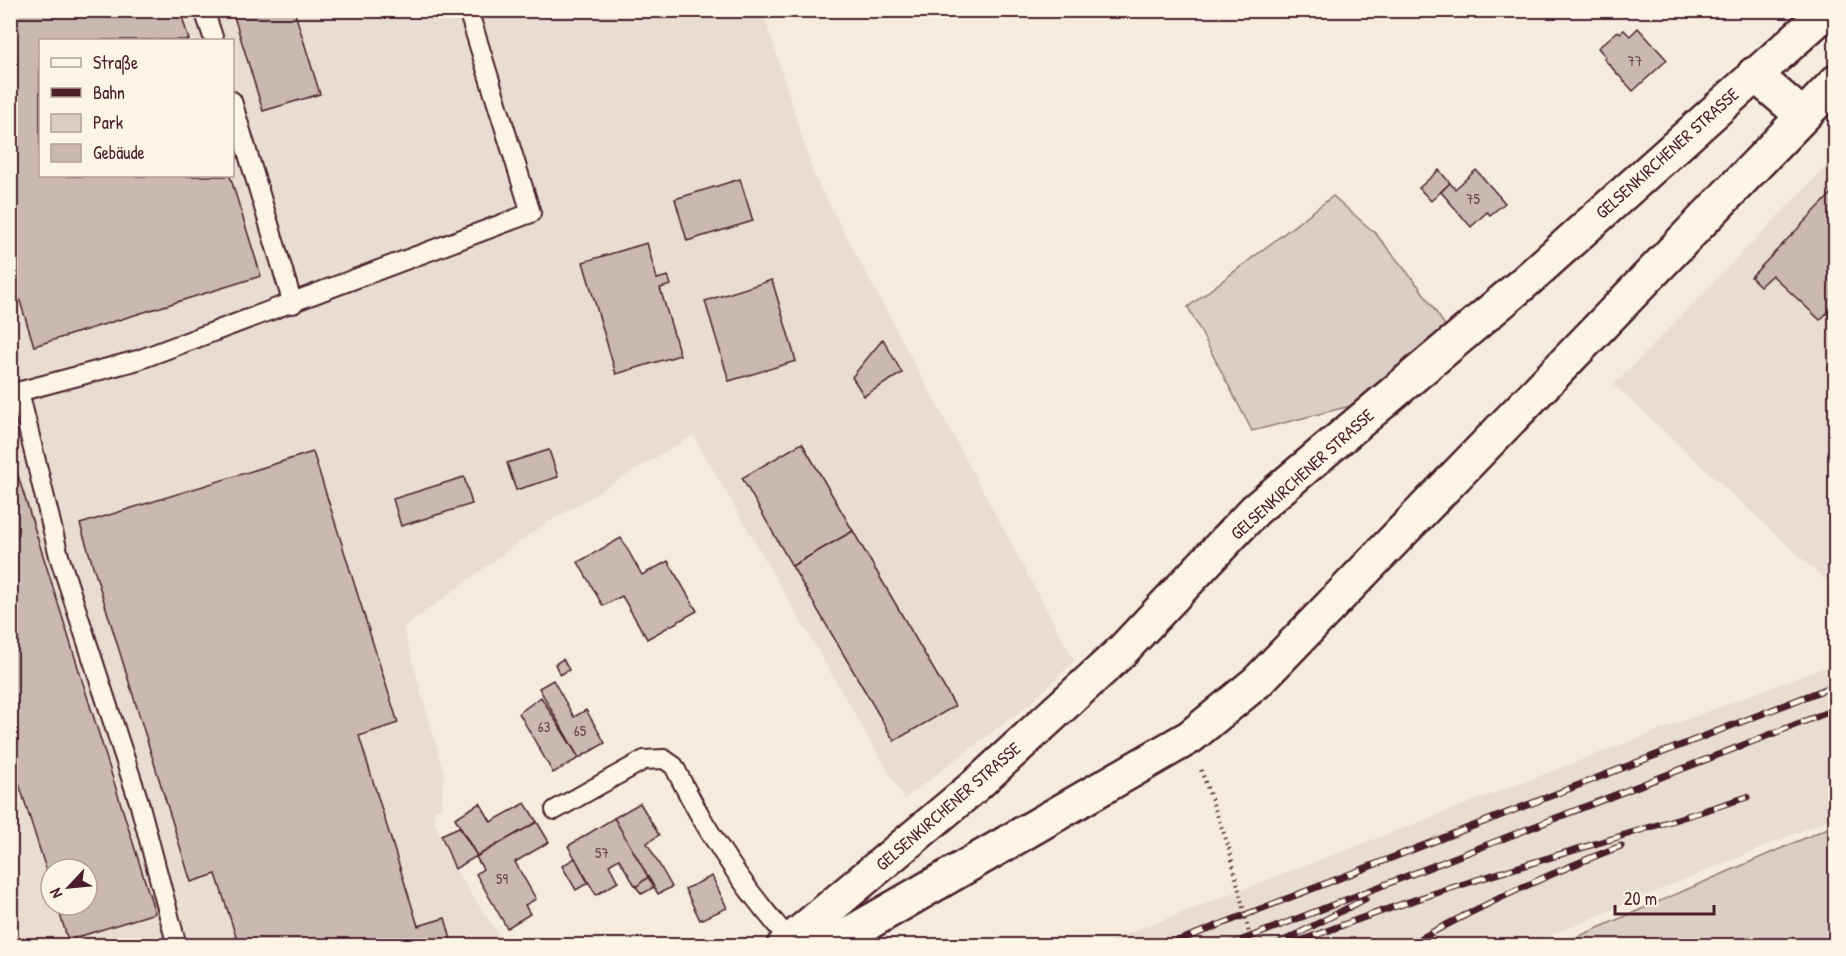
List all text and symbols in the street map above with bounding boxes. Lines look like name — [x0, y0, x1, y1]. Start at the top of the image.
legend — [39, 39, 234, 177]
text: Straße — [93, 50, 138, 75]
house number: 77 — [1628, 50, 1642, 71]
text: Bahn — [93, 80, 125, 105]
street label: GELSENKIRCHENER STRASSE — [1590, 82, 1744, 224]
text: Park — [93, 110, 124, 135]
text: Gebäude — [93, 140, 145, 165]
house number: 75 — [1466, 188, 1481, 209]
street label: GELSENKIRCHENER STRASSE — [1225, 403, 1379, 545]
house number: 63 — [538, 716, 551, 737]
house number: 65 — [574, 720, 587, 741]
street label: GELSENKIRCHENER STRASSE — [870, 736, 1026, 876]
house number: 57 — [595, 842, 609, 863]
north arrow — [39, 857, 99, 917]
house number: 59 — [496, 868, 508, 889]
scale bar — [1615, 878, 1714, 916]
text: N — [44, 884, 67, 902]
text: 20 m — [1624, 886, 1657, 911]

